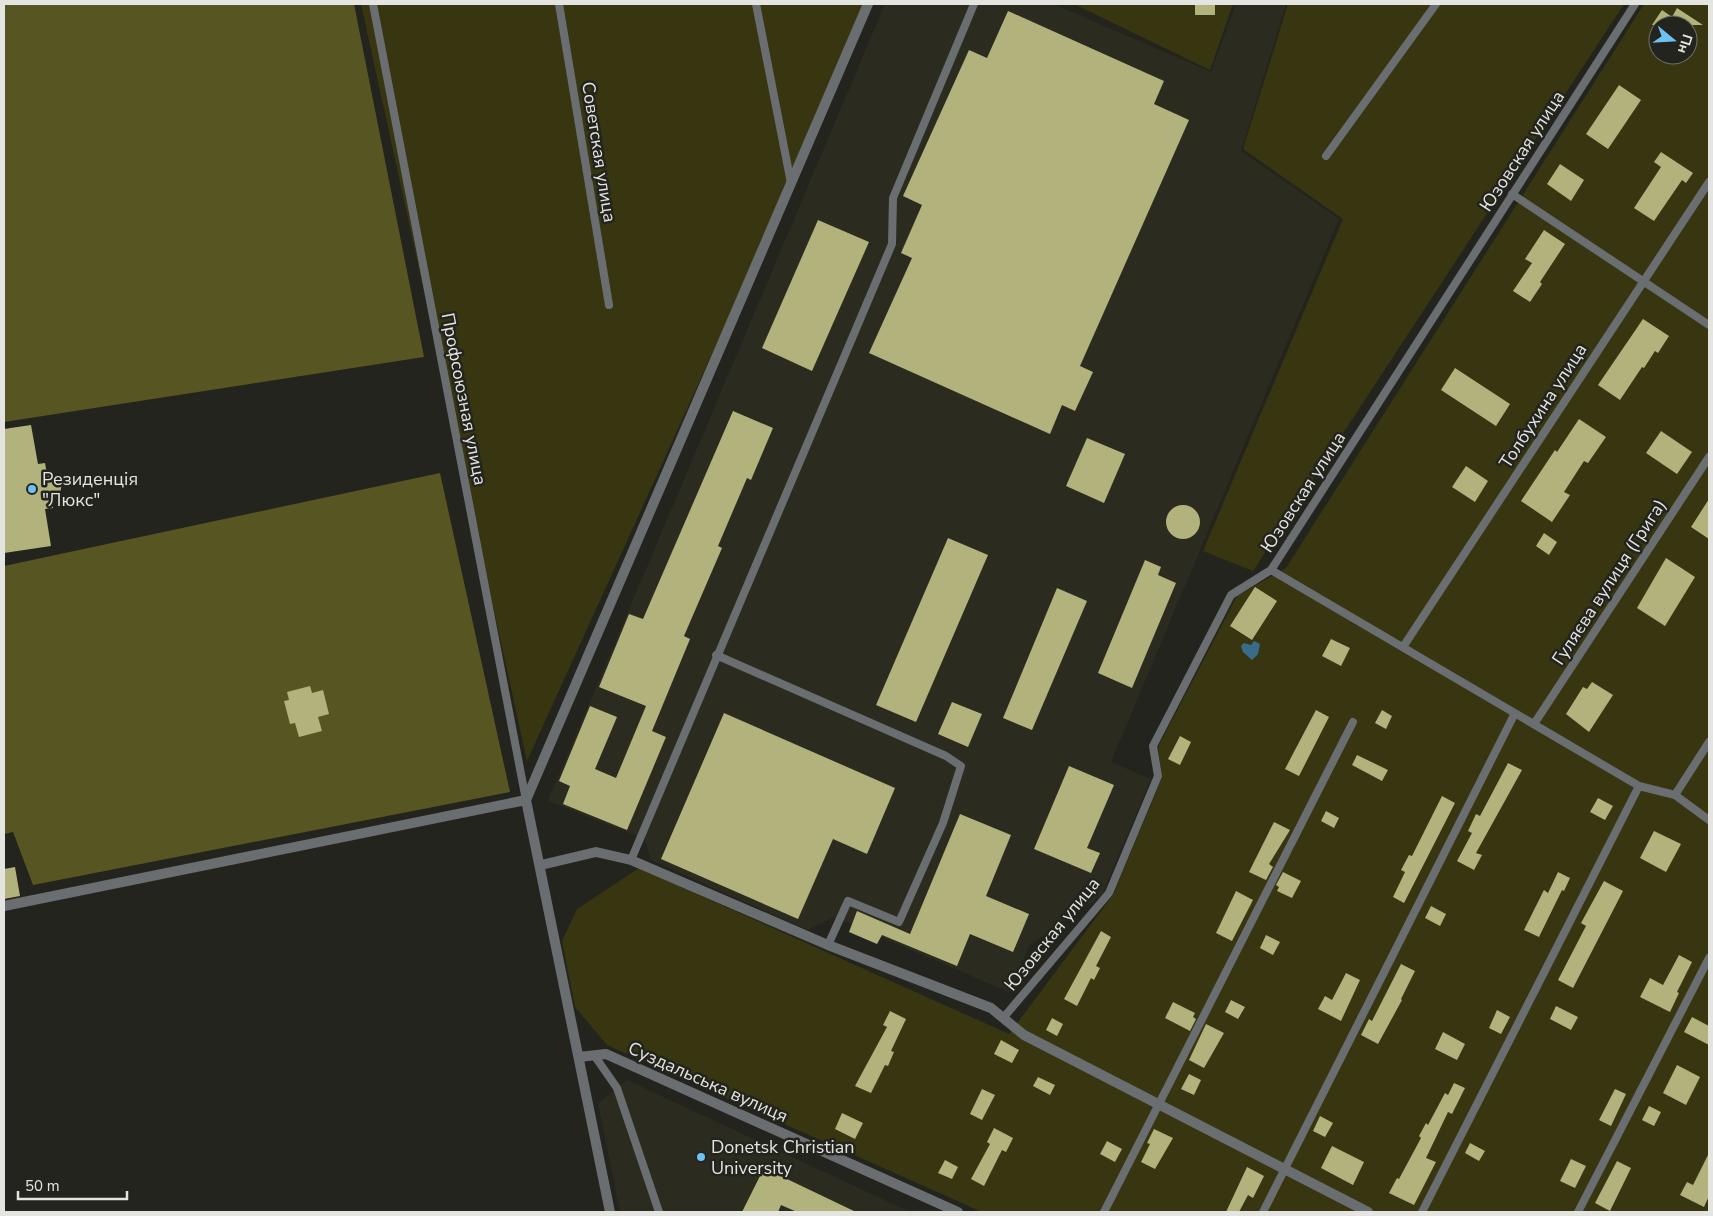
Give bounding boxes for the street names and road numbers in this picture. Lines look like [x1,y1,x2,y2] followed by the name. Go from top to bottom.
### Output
[576,80,622,224] street label: Советская улица
[1474,86,1570,216] street label: Юзовская улица
[436,311,492,487] street label: Профсоюзная улица
[1494,339,1592,473] street label: Толбухина улица
[1255,427,1351,557] street label: Юзовская улица
[1546,494,1672,670] street label: Гуляєва вулиця (Грига)
[999,872,1105,996] street label: Юзовская улица
[624,1036,792,1128] street label: Суздальська вулиця

